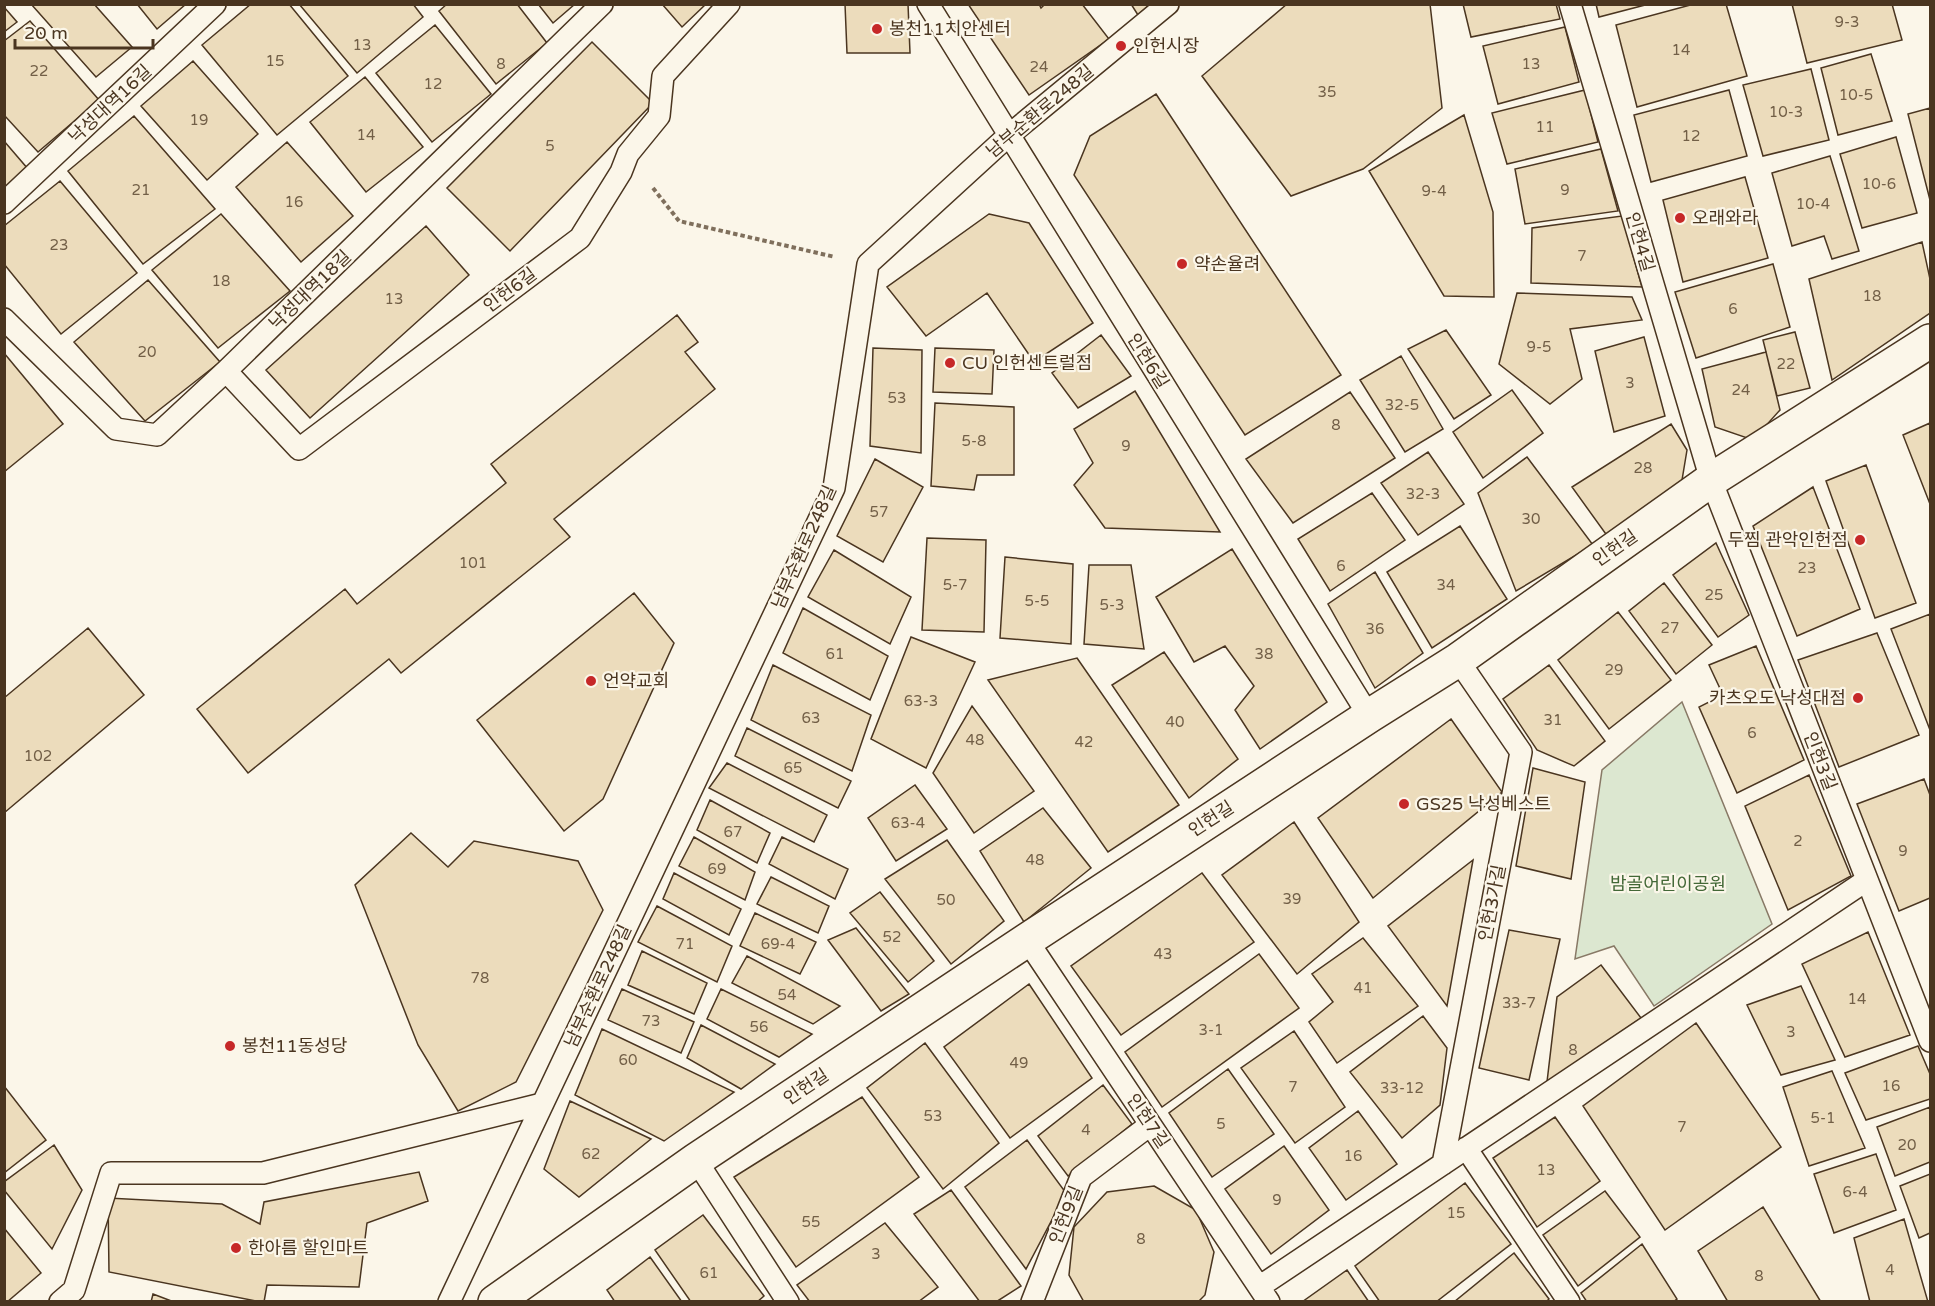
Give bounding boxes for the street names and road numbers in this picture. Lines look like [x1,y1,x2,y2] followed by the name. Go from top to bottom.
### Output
[64,60,156,148] street label: 낙성대역16길
[982,60,1098,162] street label: 남부순환로248길
[1621,210,1659,274] street label: 인헌4길
[264,245,356,335] street label: 낙성대역18길
[479,263,541,317] street label: 인헌6길
[1123,329,1173,393] street label: 인헌6길
[767,482,841,612] street label: 남부순환로248길
[1588,525,1642,571] street label: 인헌길
[1799,729,1841,793] street label: 인헌3길
[1184,796,1238,842] street label: 인헌길
[1474,863,1510,943] street label: 인헌3가길
[560,921,636,1051] street label: 남부순환로248길
[779,1064,833,1110] street label: 인헌길
[1122,1090,1174,1152] street label: 인헌7길
[1044,1183,1088,1247] street label: 인헌9길

